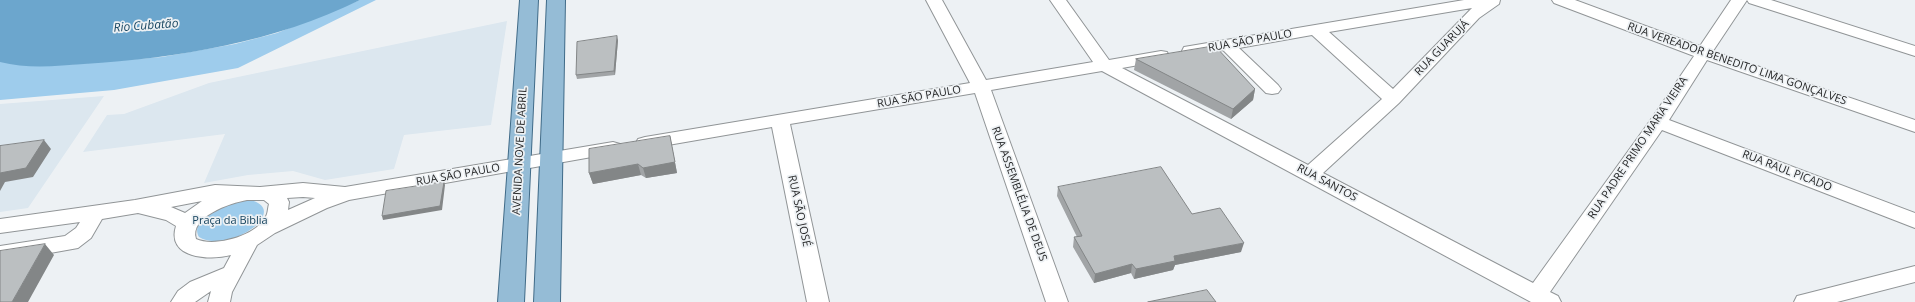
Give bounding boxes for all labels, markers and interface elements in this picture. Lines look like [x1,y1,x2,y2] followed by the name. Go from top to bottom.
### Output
[113,17,179,35] water label: Rio Cubatão
[1412,17,1472,79] street label: RUA GUARUJÁ
[1626,20,1848,108] street label: RUA VEREADOR BENEDITO LIMA GONÇALVES
[1207,27,1293,55] street label: RUA SÃO PAULO
[1585,74,1691,222] street label: RUA PADRE PRIMO MARIA VIEIRA
[876,83,962,111] street label: RUA SÃO PAULO
[510,87,530,215] street label: AVENIDA NOVE DE ABRIL
[988,125,1050,263] street label: RUA ASSEMBLÉLIA DE DEUS
[1740,148,1834,194] street label: RUA RAUL PICADO
[415,161,501,189] street label: RUA SÃO PAULO
[1295,162,1359,204] street label: RUA SANTOS
[785,174,813,248] street label: RUA SÃO JOSÉ
[192,214,268,228] park label: Praça da Biblia

